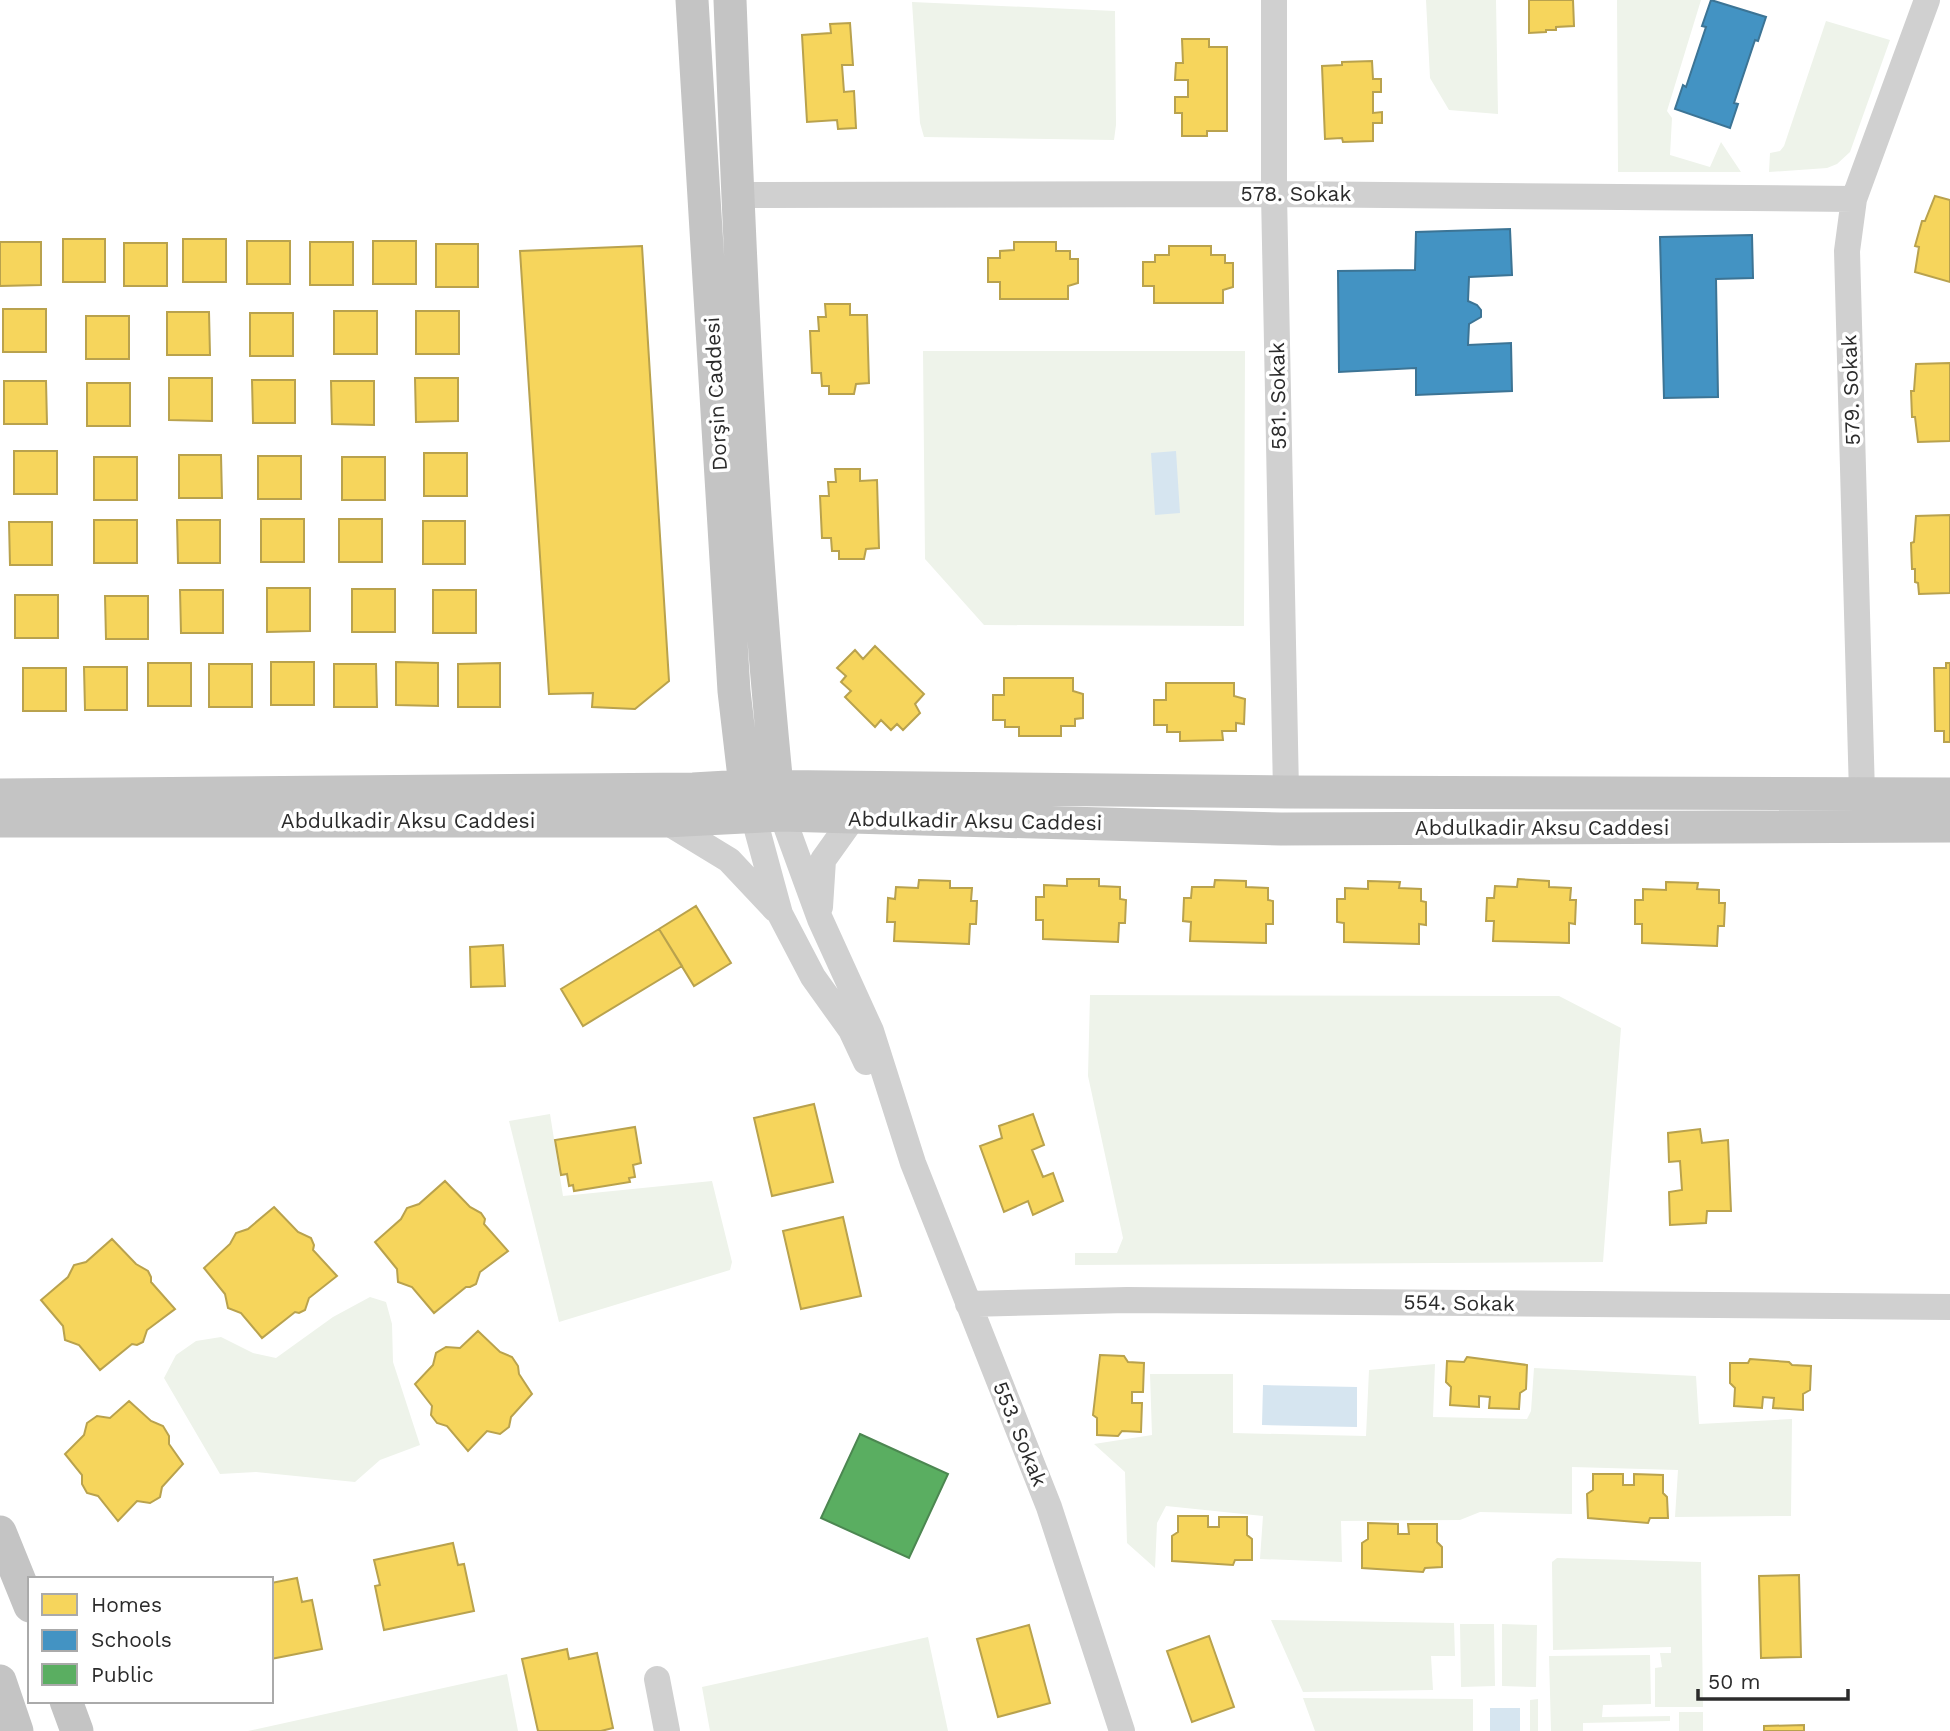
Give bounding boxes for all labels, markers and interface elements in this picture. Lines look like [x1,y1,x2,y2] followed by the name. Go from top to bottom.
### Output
[1241,181,1351,206] street label: 578. Sokak
[699,316,732,472] street label: Dorşin Caddesi
[1836,334,1865,446] street label: 579. Sokak
[1264,342,1291,450] street label: 581. Sokak
[848,806,1102,835] street label: Abdulkadir Aksu Caddesi
[281,808,535,833] street label: Abdulkadir Aksu Caddesi
[1415,815,1669,840] street label: Abdulkadir Aksu Caddesi
[1403,1289,1515,1316] street label: 554. Sokak
[988,1378,1053,1490] street label: 553. Sokak
[28,1577,273,1703] legend
[91,1592,162,1617] text: Homes
[91,1627,172,1652] text: Schools
[1698,1658,1848,1702] scale bar
[91,1662,154,1687] text: Public
[1708,1669,1760,1694] text: 50 m

